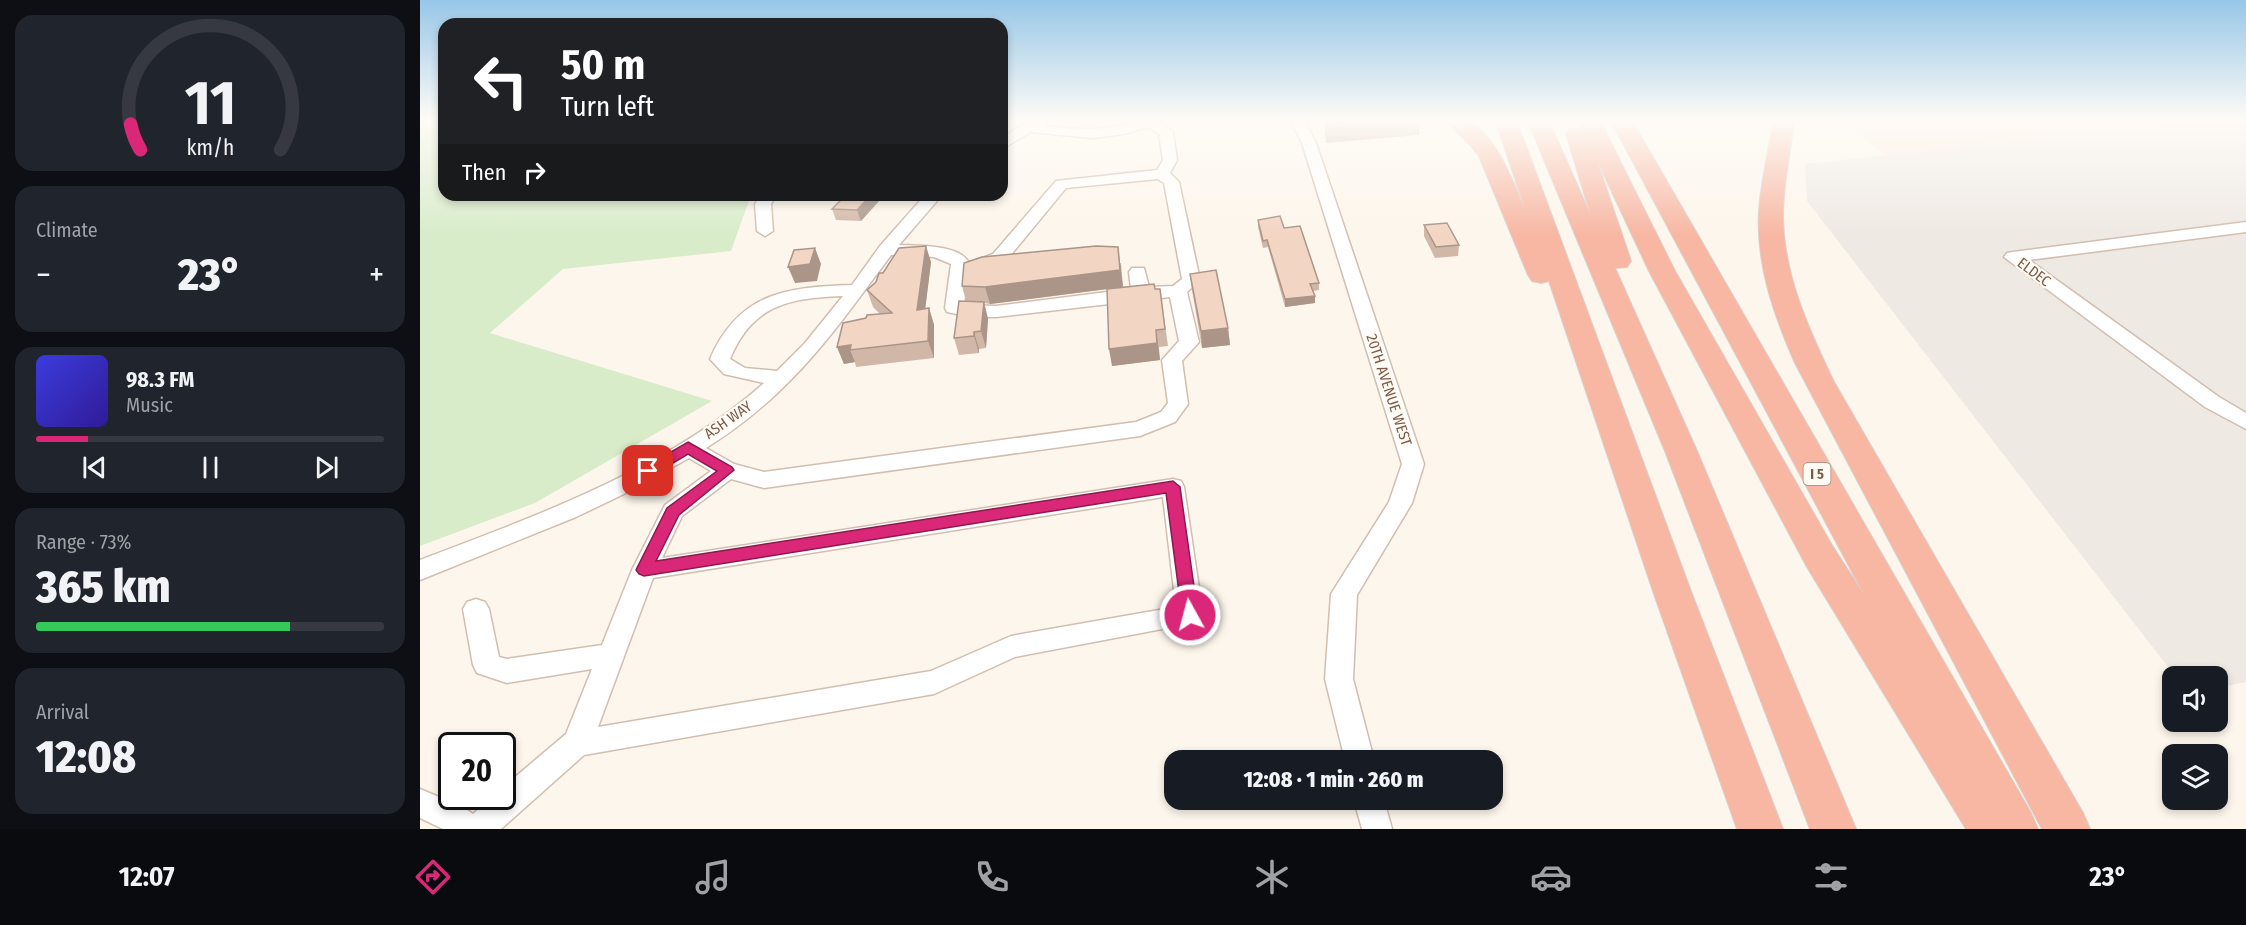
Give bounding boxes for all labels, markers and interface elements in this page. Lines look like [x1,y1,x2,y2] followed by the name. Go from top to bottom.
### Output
[561,40,645,90] text: 50 m
[462,42,540,120] icon: left
[184,66,236,141] text: 11
[561,91,654,123] text: Turn left
[186,135,234,161] text: km/h
[518,156,551,189] icon: right
[462,159,506,186] text: Then
[36,218,98,242] text: Climate
[178,248,242,302] text: 23°
[2014,254,2054,291] street label: ELDEC
[36,255,51,295] text: −
[369,255,384,295] text: +
[1362,332,1416,448] street label: 20TH AVENUE WEST
[126,366,194,393] text: 98.3 FM
[126,393,173,417] text: Music
[701,397,756,443] street label: ASH WAY
[622,445,673,496] pin
[78,451,111,484] icon: previous
[194,451,227,484] icon: pause
[310,451,343,484] icon: next
[631,454,664,487] icon: arrive
[1804,463,1830,485] road number: I 5
[36,530,132,554] text: Range · 73%
[36,560,171,614] text: 365 km
[1158,583,1222,647] position arrow
[2162,666,2228,810] map controls
[2162,666,2228,732] button: sound
[36,700,89,724] text: Arrival
[36,730,136,784] text: 12:08
[438,732,516,810] speed limit sign: 20
[2162,744,2228,810] button: layers
[1244,766,1423,793] text: 12:08 · 1 min · 260 m
[412,856,454,898] icon: directions
[692,856,734,898] icon: music
[971,856,1013,898] icon: phone
[1251,856,1293,898] icon: climate
[1530,856,1572,898] icon: car
[1810,856,1852,898] icon: filters
[119,861,175,893] text: 12:07
[2089,861,2127,893] text: 23°

